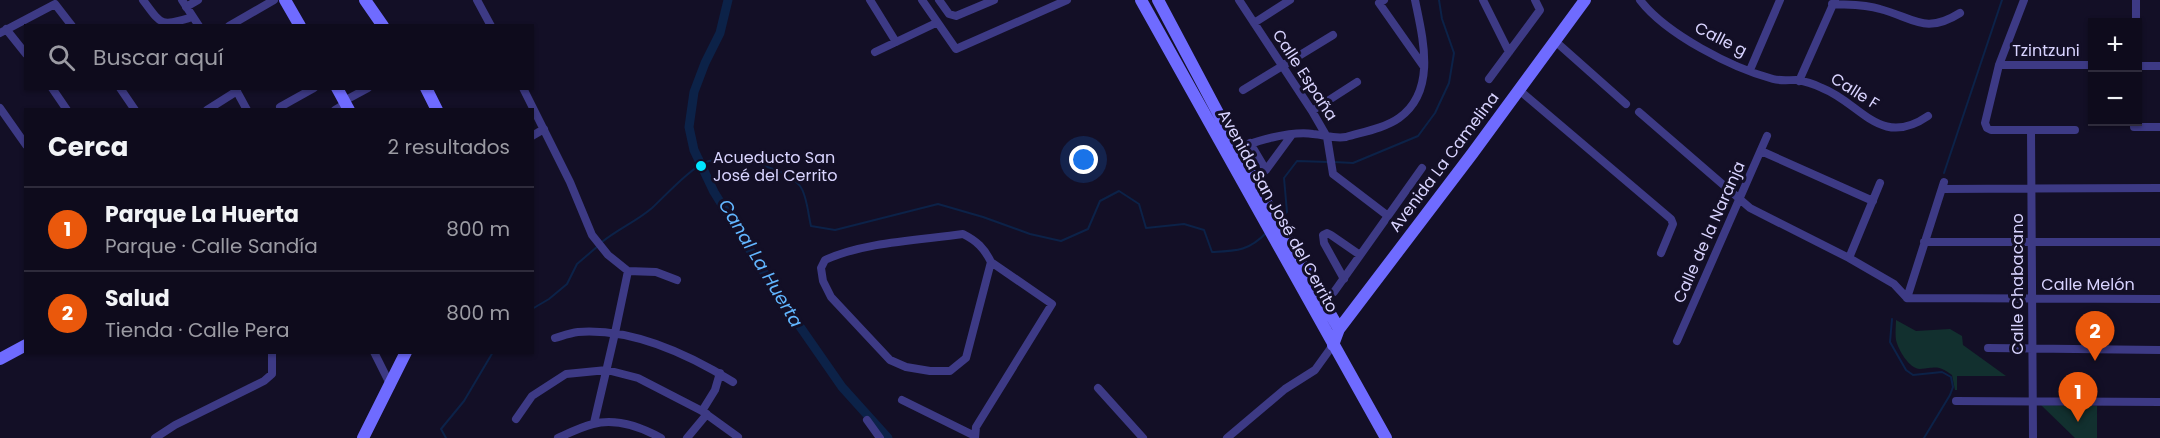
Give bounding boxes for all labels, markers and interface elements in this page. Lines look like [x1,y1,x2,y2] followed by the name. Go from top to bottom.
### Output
[1691,16,1751,62] street label: Calle g
[2088,18,2142,126] map controls
[2088,18,2142,72] button: +
[24,24,534,90] search box
[1267,25,1343,125] street label: Calle España
[2012,39,2080,62] street label: Tzintzuni
[45,41,78,74] icon: search
[93,42,224,73] text: Buscar aquí
[1826,67,1884,115] street label: Calle F
[2088,72,2142,126] button: −
[1384,87,1504,237] street label: Avenida La Camelina
[1212,105,1344,317] street label: Avenida San José del Cerrito
[48,129,128,165] text: Cerca
[388,133,510,161] text: 2 resultados
[1069,145,1098,174] your location
[713,146,837,187] place label: Acueducto San José del Cerrito
[1667,157,1751,307] street label: Calle de la Naranja
[694,159,708,173] marker: Acueducto San José del Cerrito
[713,194,809,332] water label: Canal La Huerta
[105,199,299,230] text: Parque La Huerta
[2006,213,2029,355] street label: Calle Chabacano
[64,215,71,243] text: 1
[446,215,510,243] text: 800 m
[105,232,318,260] text: Parque · Calle Sandía
[2041,273,2135,296] street label: Calle Melón
[105,283,170,314] text: Salud
[62,299,73,327] text: 2
[446,299,510,327] text: 800 m
[2076,312,2114,361] pin: 2
[105,316,289,344] text: Tienda · Calle Pera
[2058,372,2098,422] pin: 1

